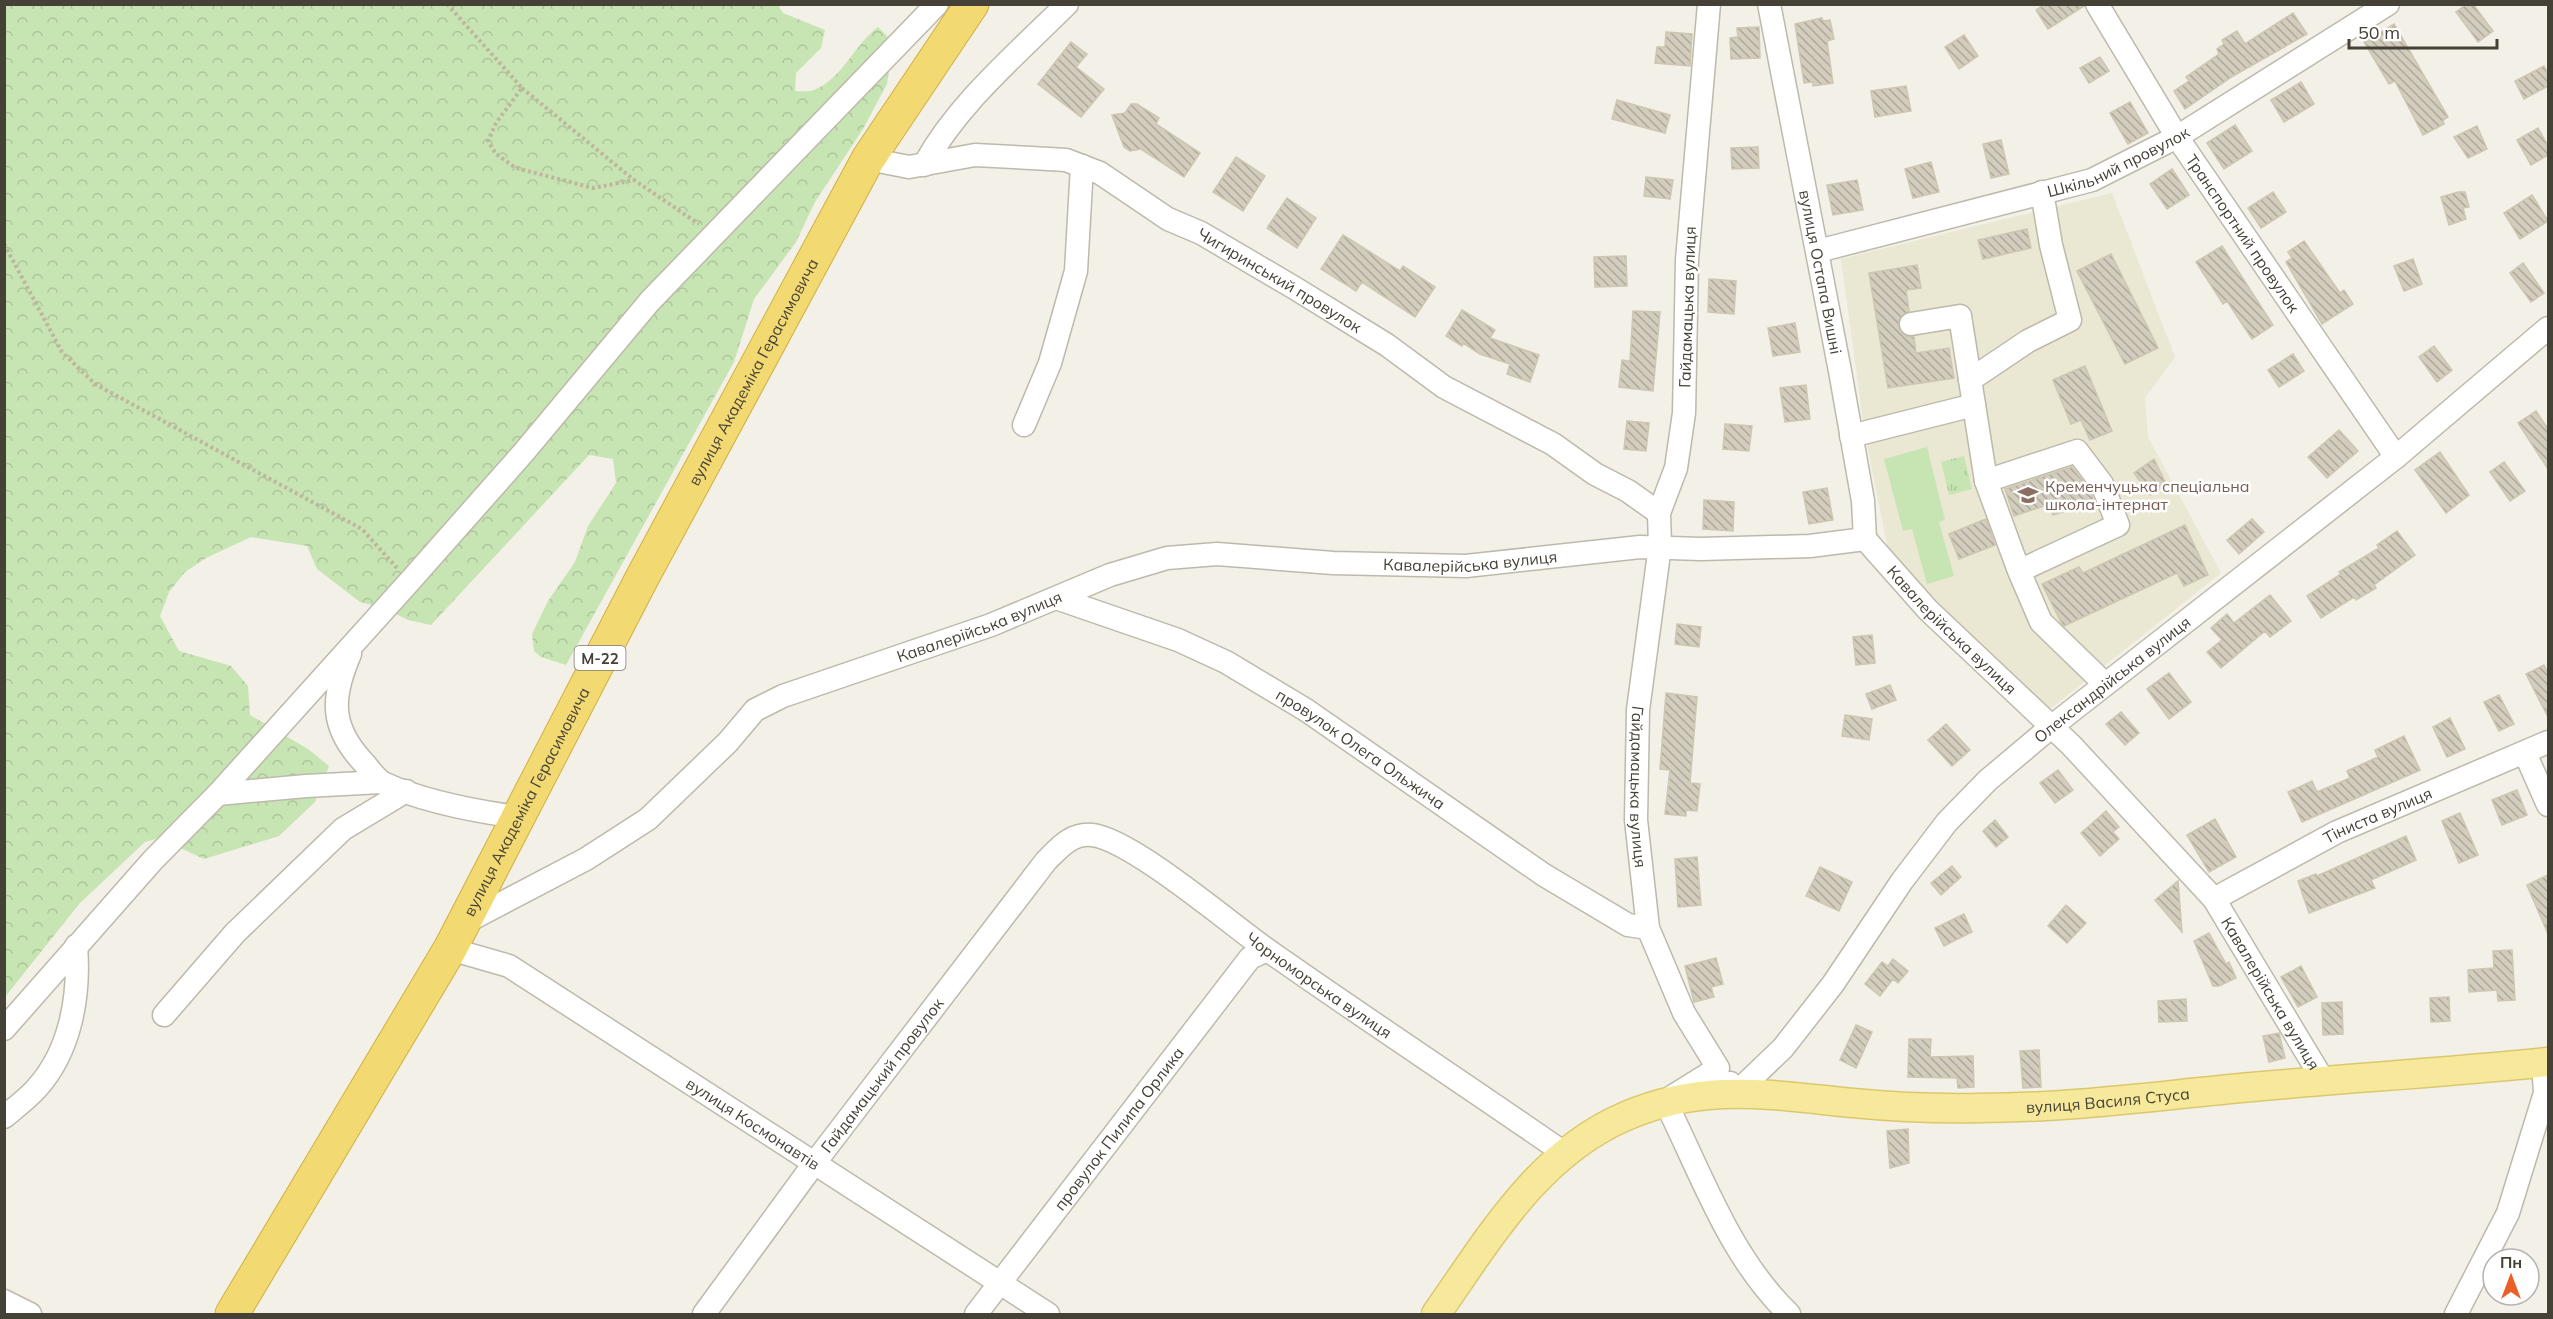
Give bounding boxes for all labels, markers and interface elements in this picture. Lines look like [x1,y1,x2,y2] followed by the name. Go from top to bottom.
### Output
[2349,12,2498,50] scale bar
[2358,21,2400,44] text: 50 m
[2045,122,2193,201] street label: Шкільний провулок
[2182,150,2304,317] street label: Транспортний провулок
[1795,188,1847,356] street label: вулиця Остапа Вишні
[1194,223,1366,337] street label: Чигиринський провулок
[1674,226,1700,388] street label: Гайдамацька вулиця
[684,255,823,489] street label: вулиця Академіка Герасимовича
[2045,476,2250,514] place label: Кременчуцька спеціальна школа-інтернат
[2016,483,2040,507] school or university icon: Кременчуцька спеціальна школа-інтернат
[1383,546,1558,576] street label: Кавалерійська вулиця
[1883,561,2021,698] street label: Кавалерійська вулиця
[894,586,1065,666] street label: Кавалерійська вулиця
[2030,612,2194,747] street label: Олександрійська вулиця
[574,646,626,670] road number: М-22
[459,684,594,920] street label: вулиця Академіка Герасимовича
[1272,684,1449,814] street label: провулок Олега Ольжича
[1626,705,1651,869] street label: Гайдамацька вулиця
[2320,783,2435,848] street label: Тіниста вулиця
[2217,913,2324,1073] street label: Кавалерійська вулиця
[1242,928,1396,1043] street label: Чорноморська вулиця
[816,993,948,1156] street label: Гайдамацький провулок
[1050,1043,1188,1214] street label: провулок Пилипа Орлика
[682,1073,824,1174] street label: вулиця Космонавтів
[2025,1083,2191,1117] street label: вулиця Василя Стуса
[2481,1247,2541,1307] north arrow
[2500,1252,2522,1272] text: Пн

